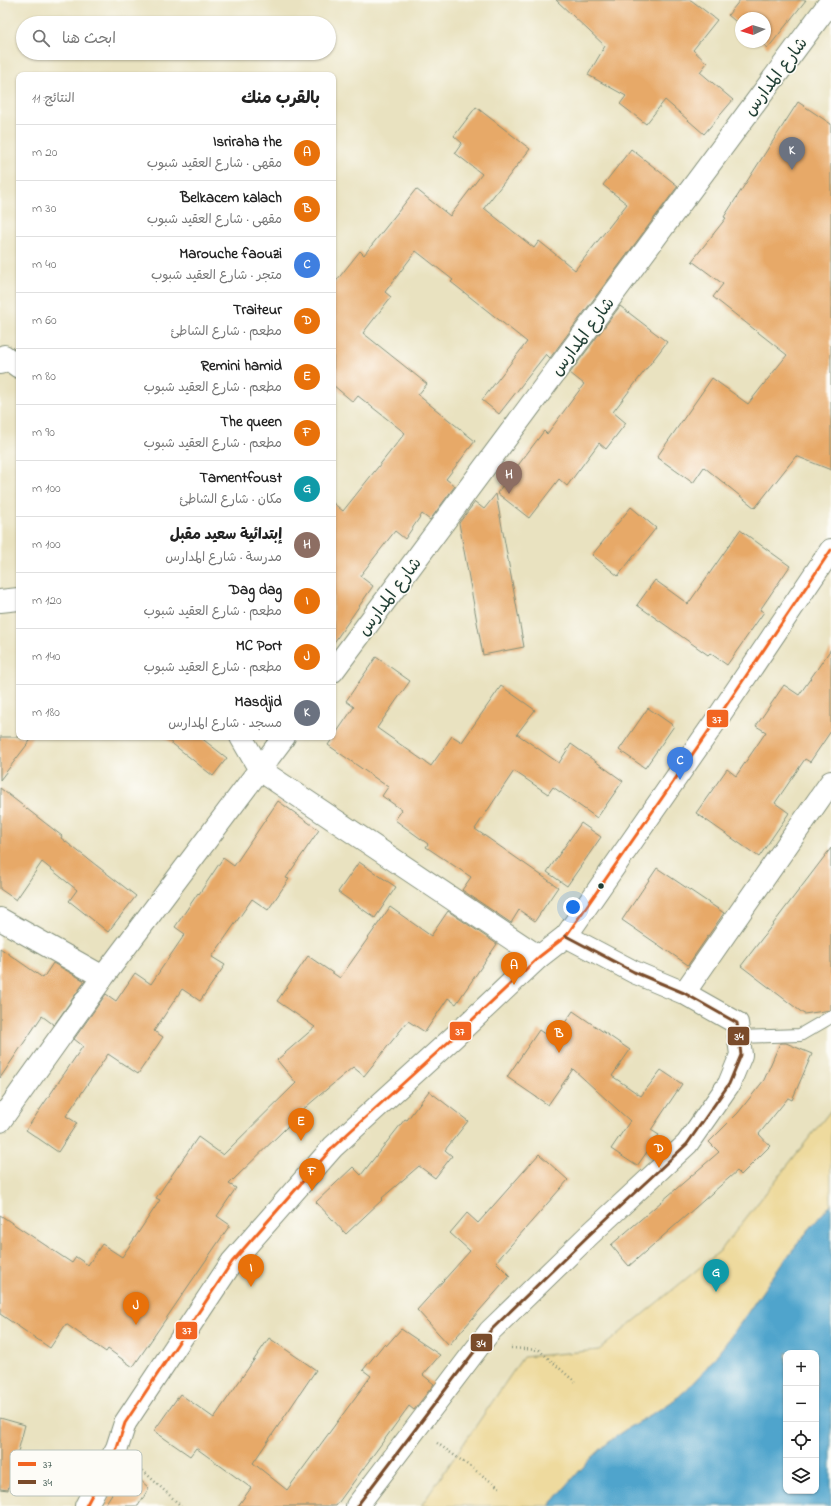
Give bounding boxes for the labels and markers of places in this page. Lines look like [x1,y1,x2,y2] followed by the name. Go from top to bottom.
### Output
[779,137,805,170] pin: K
[496,461,522,494] pin: H
[667,747,693,780] pin: C
[596,881,606,891] unlabelled marker
[501,952,527,985] pin: A
[546,1020,572,1053] pin: B
[288,1108,314,1141] pin: E
[646,1135,672,1168] pin: D
[299,1158,325,1191] pin: F
[238,1254,264,1287] pin: I
[703,1259,729,1292] pin: G
[123,1292,149,1325] pin: J

